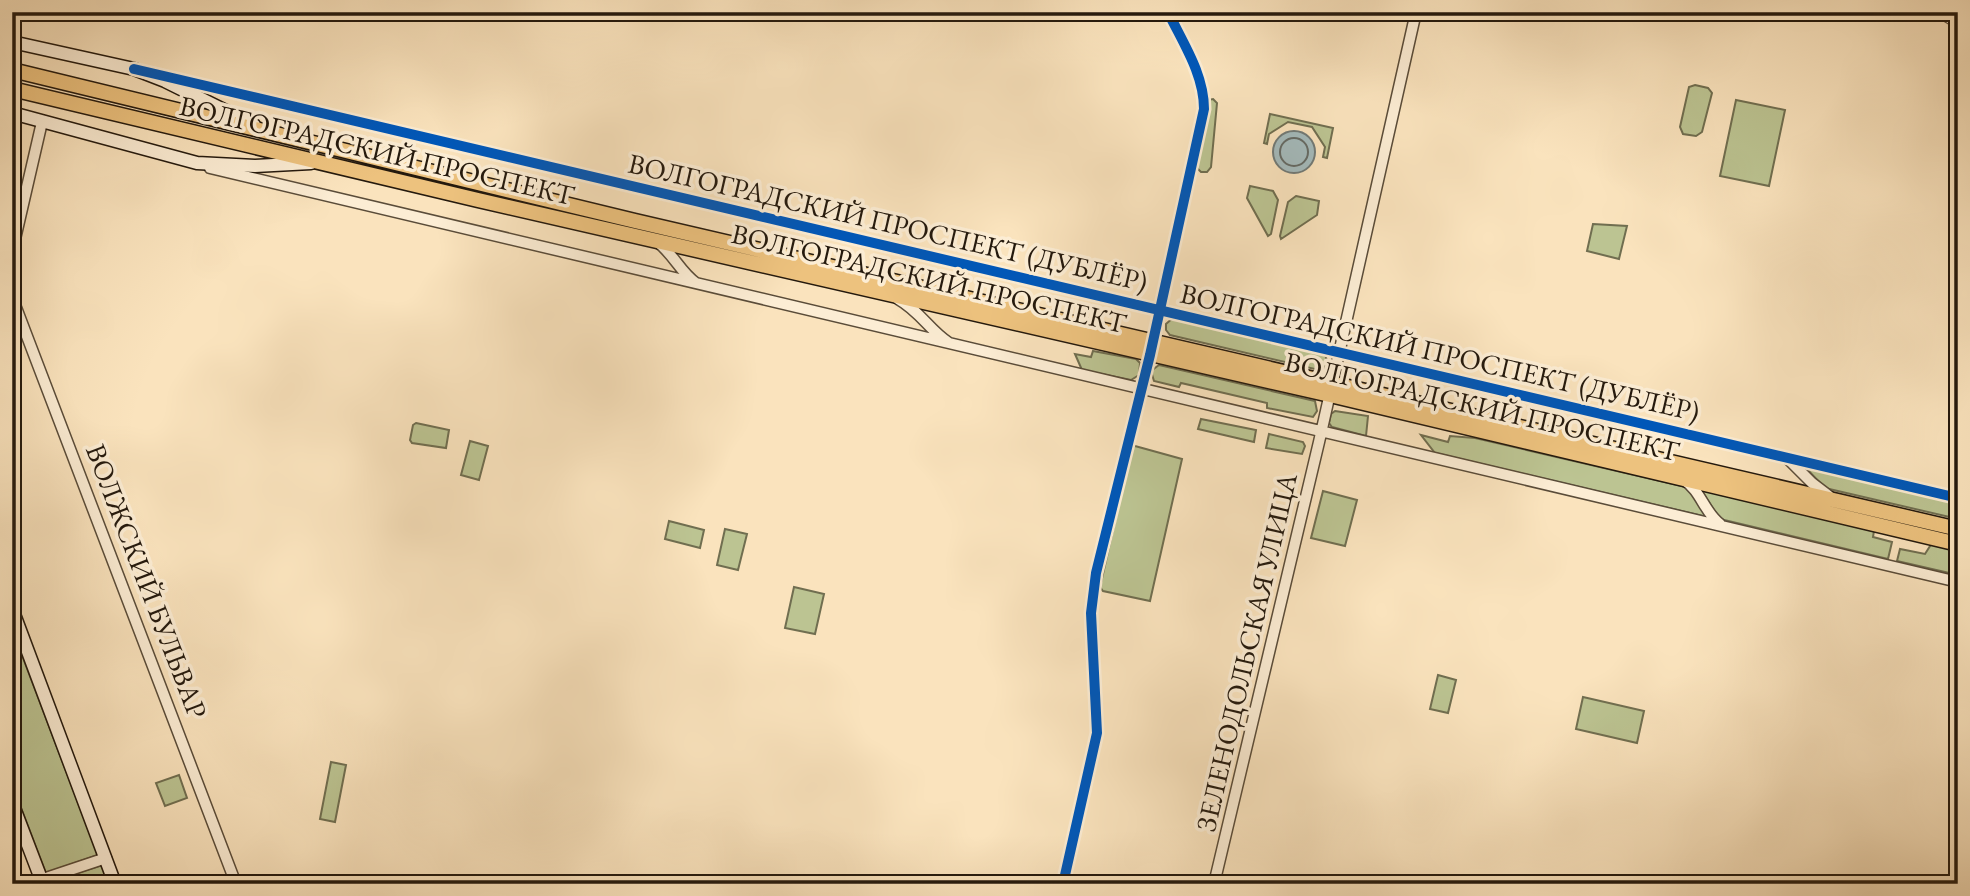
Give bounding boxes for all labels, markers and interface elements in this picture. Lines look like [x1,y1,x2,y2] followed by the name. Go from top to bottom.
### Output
[176,87,578,213] street label: ВОЛГОГРАДСКИЙ ПРОСПЕКТ
[625,146,1151,298] street label: ВОЛГОГРАДСКИЙ ПРОСПЕКТ (ДУБЛЁР)
[728,216,1130,340] street label: ВОЛГОГРАДСКИЙ ПРОСПЕКТ
[1177,276,1703,428] street label: ВОЛГОГРАДСКИЙ ПРОСПЕКТ (ДУБЛЁР)
[1281,344,1683,468] street label: ВОЛГОГРАДСКИЙ ПРОСПЕКТ
[78,439,216,723] street label: ВОЛЖСКИЙ БУЛЬВАР
[1187,469,1305,835] street label: ЗЕЛЕНОДОЛЬСКАЯ УЛИЦА

